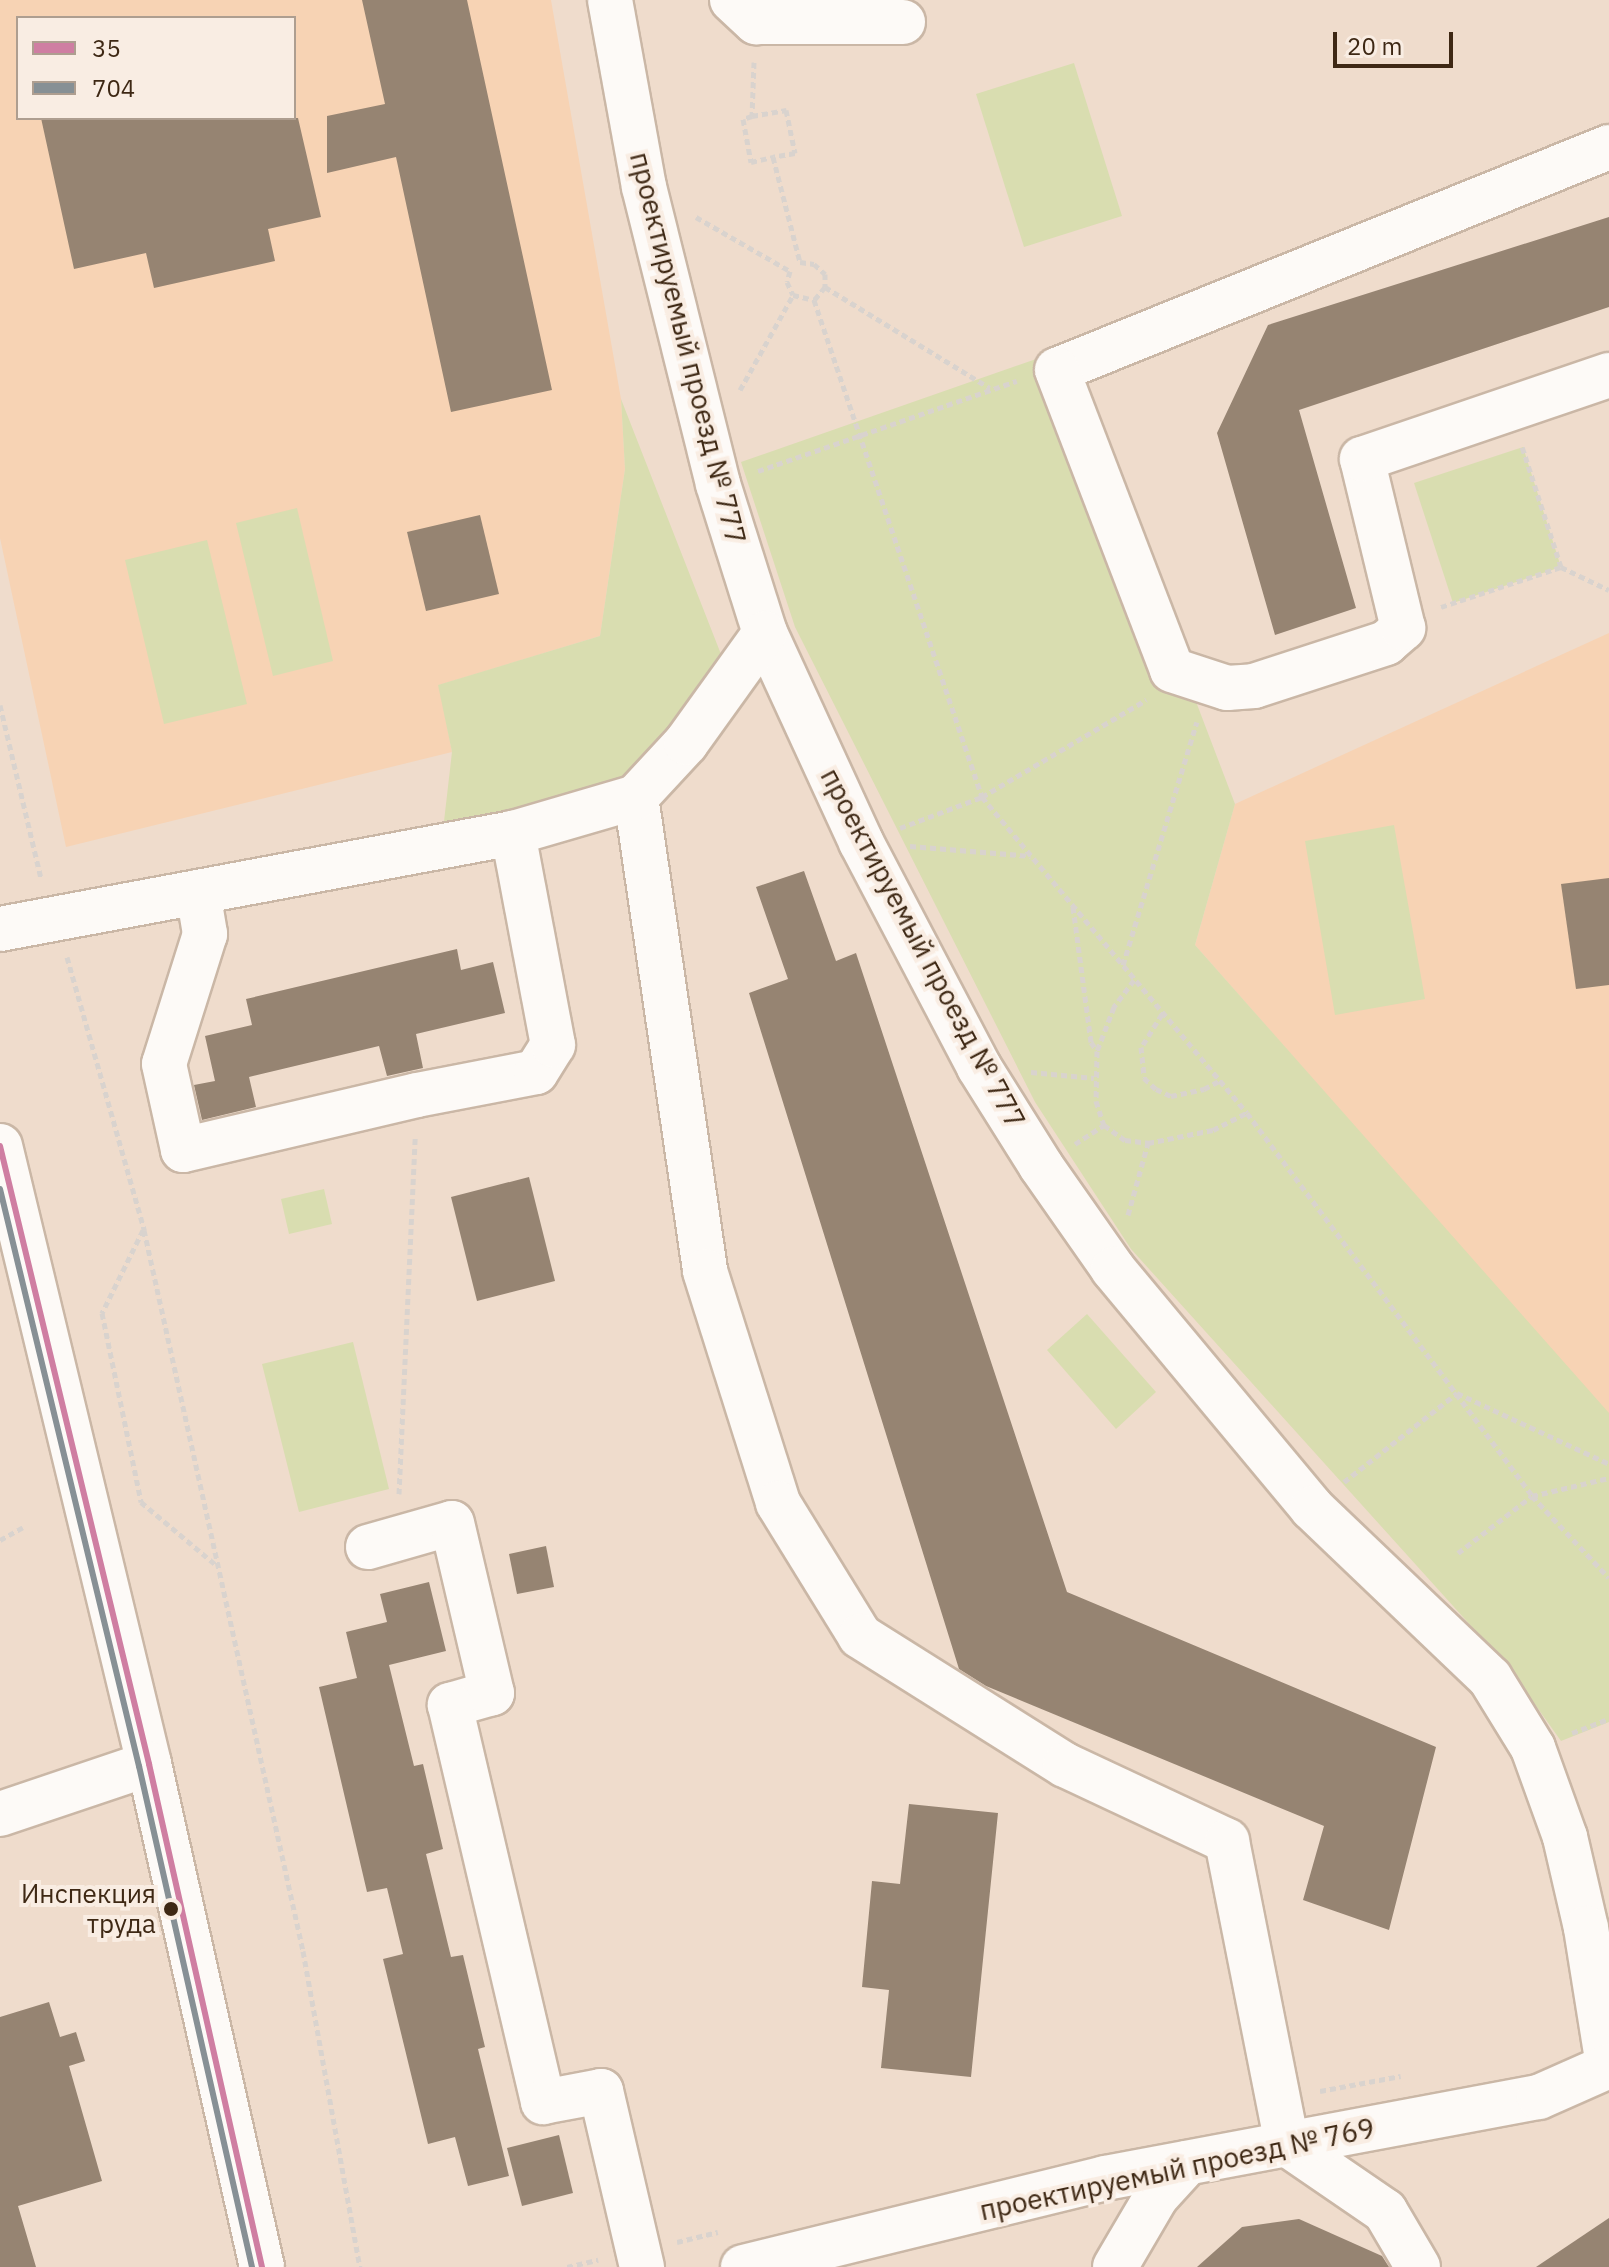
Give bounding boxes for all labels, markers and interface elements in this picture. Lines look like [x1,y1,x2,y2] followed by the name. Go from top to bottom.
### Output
[16,16,296,120] legend
[1337,16,1457,66] scale bar
[1347,30,1402,62] text: 20 m
[92,32,121,64] text: 35
[92,72,135,104] text: 704
[623,149,753,547] street label: проектируемый проезд № 777
[814,762,1032,1134] street label: проектируемый проезд № 777
[21,1878,156,1940] place label: Инспекция труда
[163,1901,179,1917] marker: Инспекция труда
[977,2111,1377,2227] street label: проектируемый проезд № 769

